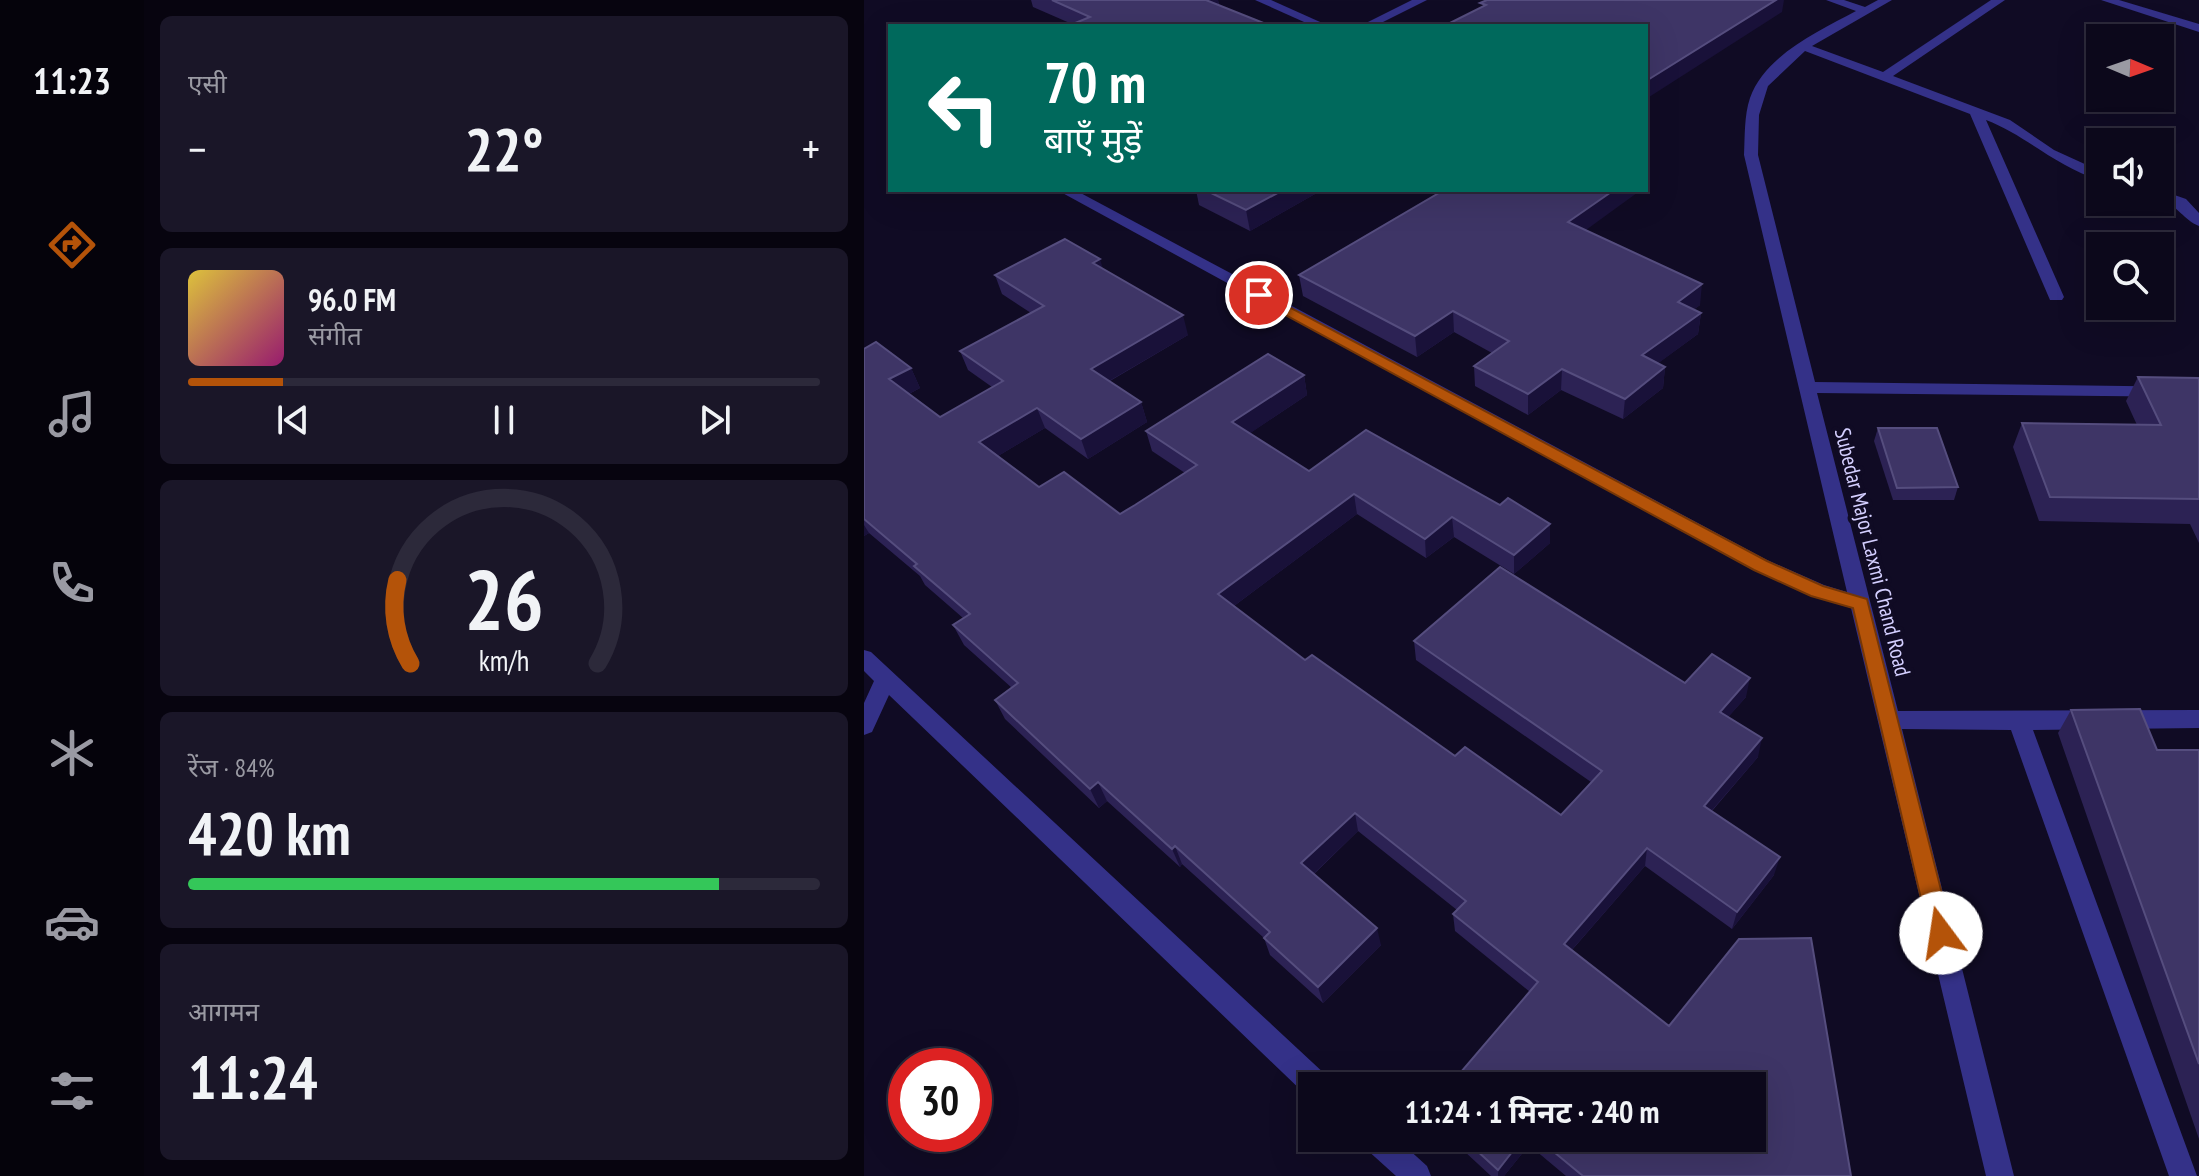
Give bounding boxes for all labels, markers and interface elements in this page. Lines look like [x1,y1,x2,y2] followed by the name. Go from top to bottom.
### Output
[2086,24,2174,112] north arrow
[2086,24,2174,320] map controls
[1044,46,1146,118] text: 70 m
[912,56,1016,160] icon: left
[33,57,111,104] text: 11:23
[188,67,227,100] text: एसी
[464,110,544,188] text: 22°
[1044,116,1142,163] text: बाएँ मुड़ें
[188,120,206,177] text: −
[802,120,820,177] text: +
[2086,128,2174,216] button: sound
[44,217,100,273] icon: directions
[2086,232,2174,320] button: search
[1225,261,1293,329] pin
[1237,273,1281,317] icon: arrive
[308,280,396,319] text: 96.0 FM
[308,319,362,352] text: संगीत
[44,386,100,442] icon: music
[271,398,315,442] icon: previous
[482,398,526,442] icon: pause
[693,398,737,442] icon: next
[1829,425,1917,679] street label: Subedar Major Laxmi Chand Road
[464,545,544,653] text: 26
[44,555,100,611] icon: phone
[479,642,529,679] text: km/h
[44,725,100,781] icon: climate
[188,751,274,784] text: रेंज · 84%
[188,794,351,872] text: 420 km
[1899,891,1983,975] position arrow
[44,894,100,950] icon: car
[188,995,259,1028] text: आगमन
[188,1038,318,1116] text: 11:24
[888,1048,992,1152] speed limit sign: 30
[44,1063,100,1119] icon: filters
[1405,1092,1659,1131] text: 11:24 · 1 मिनट · 240 m

